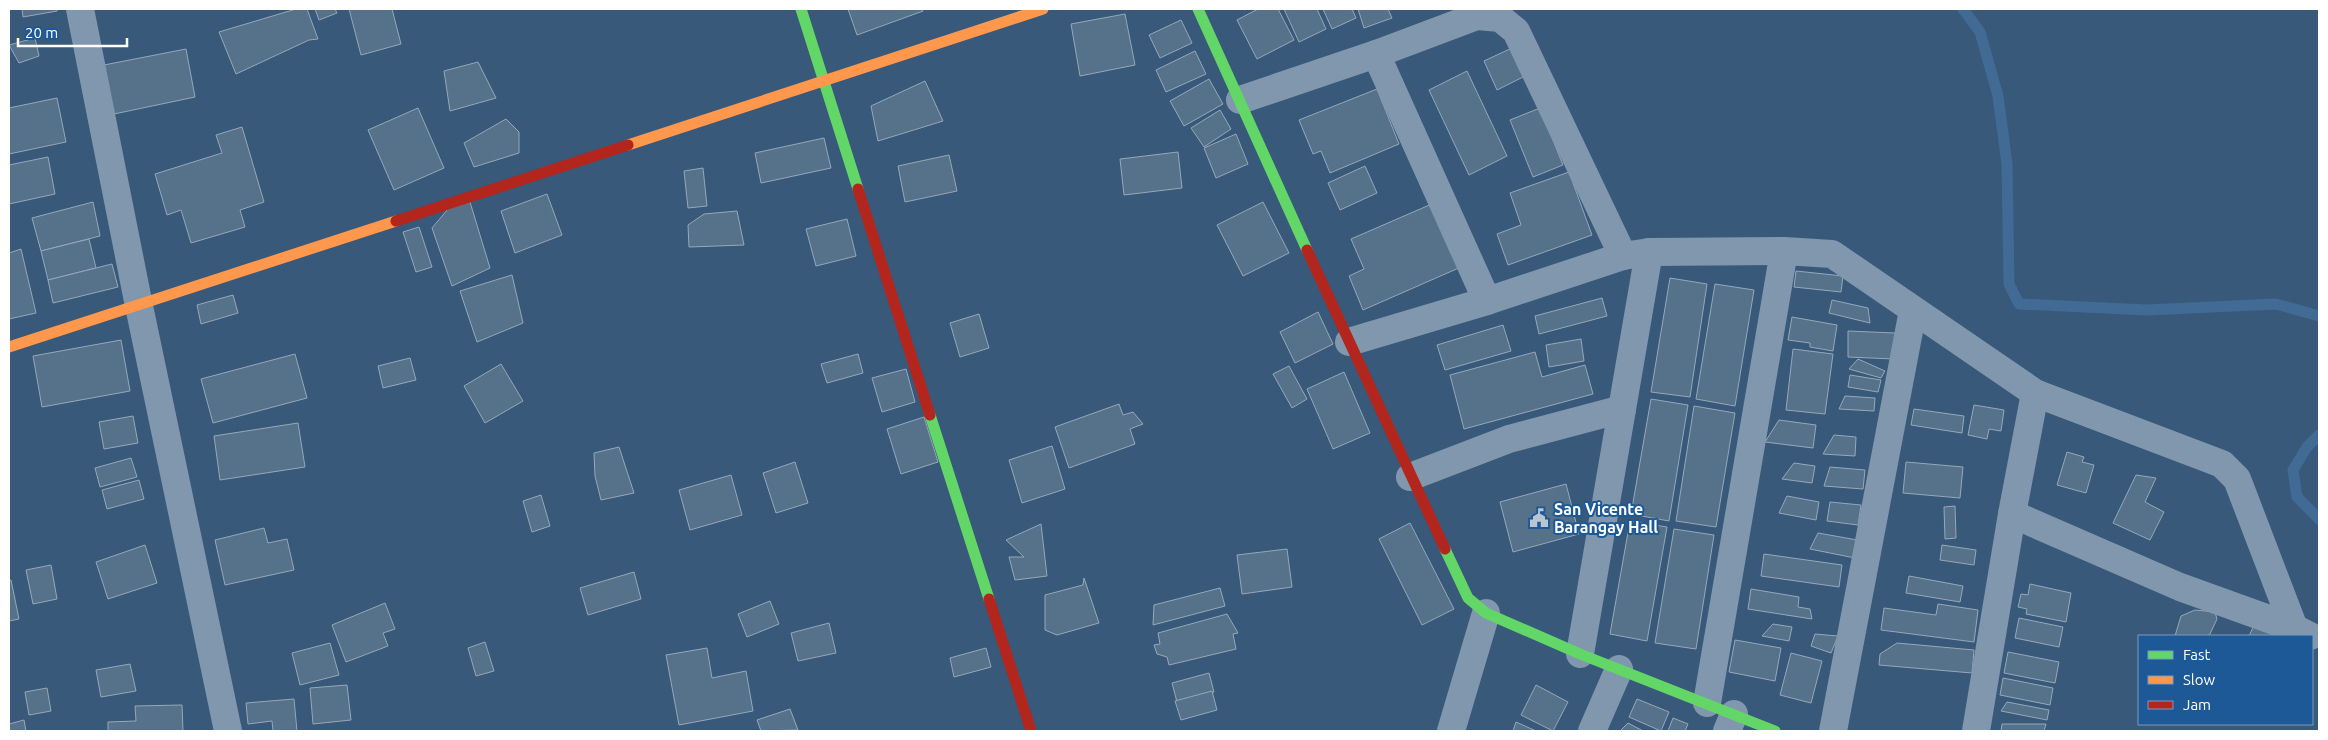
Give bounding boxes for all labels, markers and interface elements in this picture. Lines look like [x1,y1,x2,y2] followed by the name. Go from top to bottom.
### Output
[18,15,126,47] scale bar
[25,24,58,41] text: 20 m
[1554,500,1658,536] place label: San Vicente Barangay Hall
[1528,507,1550,529] public building icon: San Vicente Barangay Hall
[2138,635,2313,725] legend
[2183,646,2211,663] text: Fast
[2183,671,2216,688] text: Slow
[2183,696,2211,713] text: Jam

